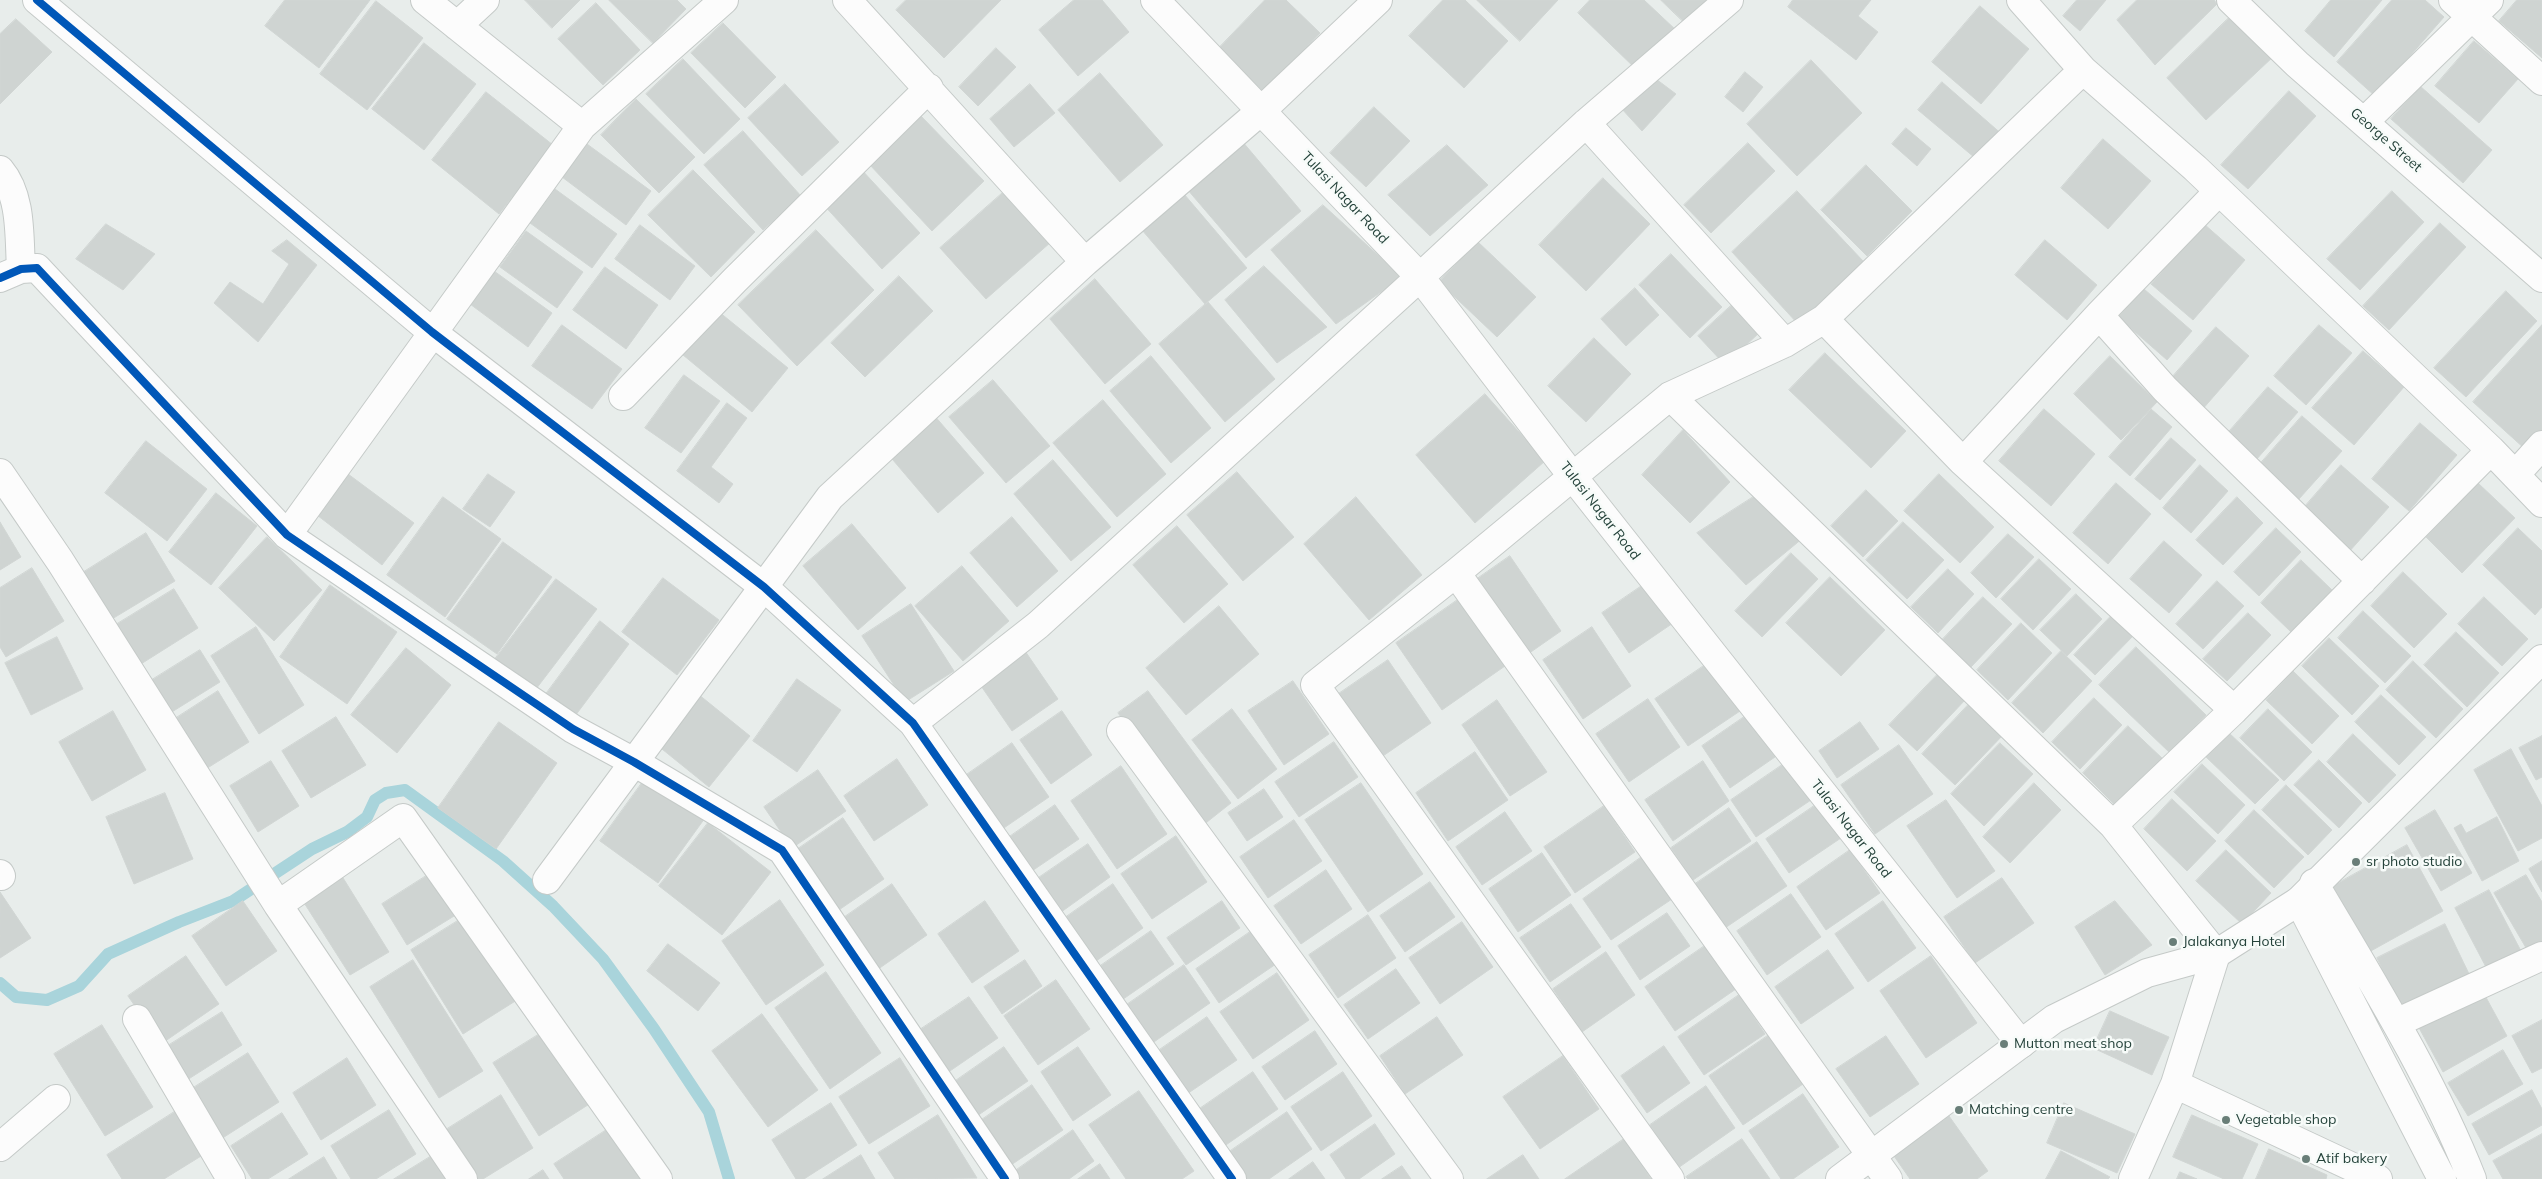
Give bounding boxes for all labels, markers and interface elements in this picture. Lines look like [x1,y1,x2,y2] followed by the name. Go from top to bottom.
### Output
[2347,104,2425,176] street label: George Street
[1298,148,1392,248] street label: Tulasi Nagar Road
[1556,459,1644,563] street label: Tulasi Nagar Road
[1807,777,1895,881] street label: Tulasi Nagar Road
[2366,854,2462,870] place label: sr photo studio
[2350,856,2362,868] marker: sr photo studio
[2183,934,2285,950] place label: Jalakanya Hotel
[2167,936,2179,948] marker: Jalakanya Hotel
[2014,1036,2132,1052] place label: Mutton meat shop
[1998,1038,2010,1050] marker: Mutton meat shop
[1969,1102,2073,1118] place label: Matching centre
[1953,1104,1965,1116] marker: Matching centre
[2236,1112,2336,1128] place label: Vegetable shop
[2220,1114,2232,1126] marker: Vegetable shop
[2316,1151,2387,1167] place label: Atif bakery
[2300,1153,2312,1165] marker: Atif bakery

